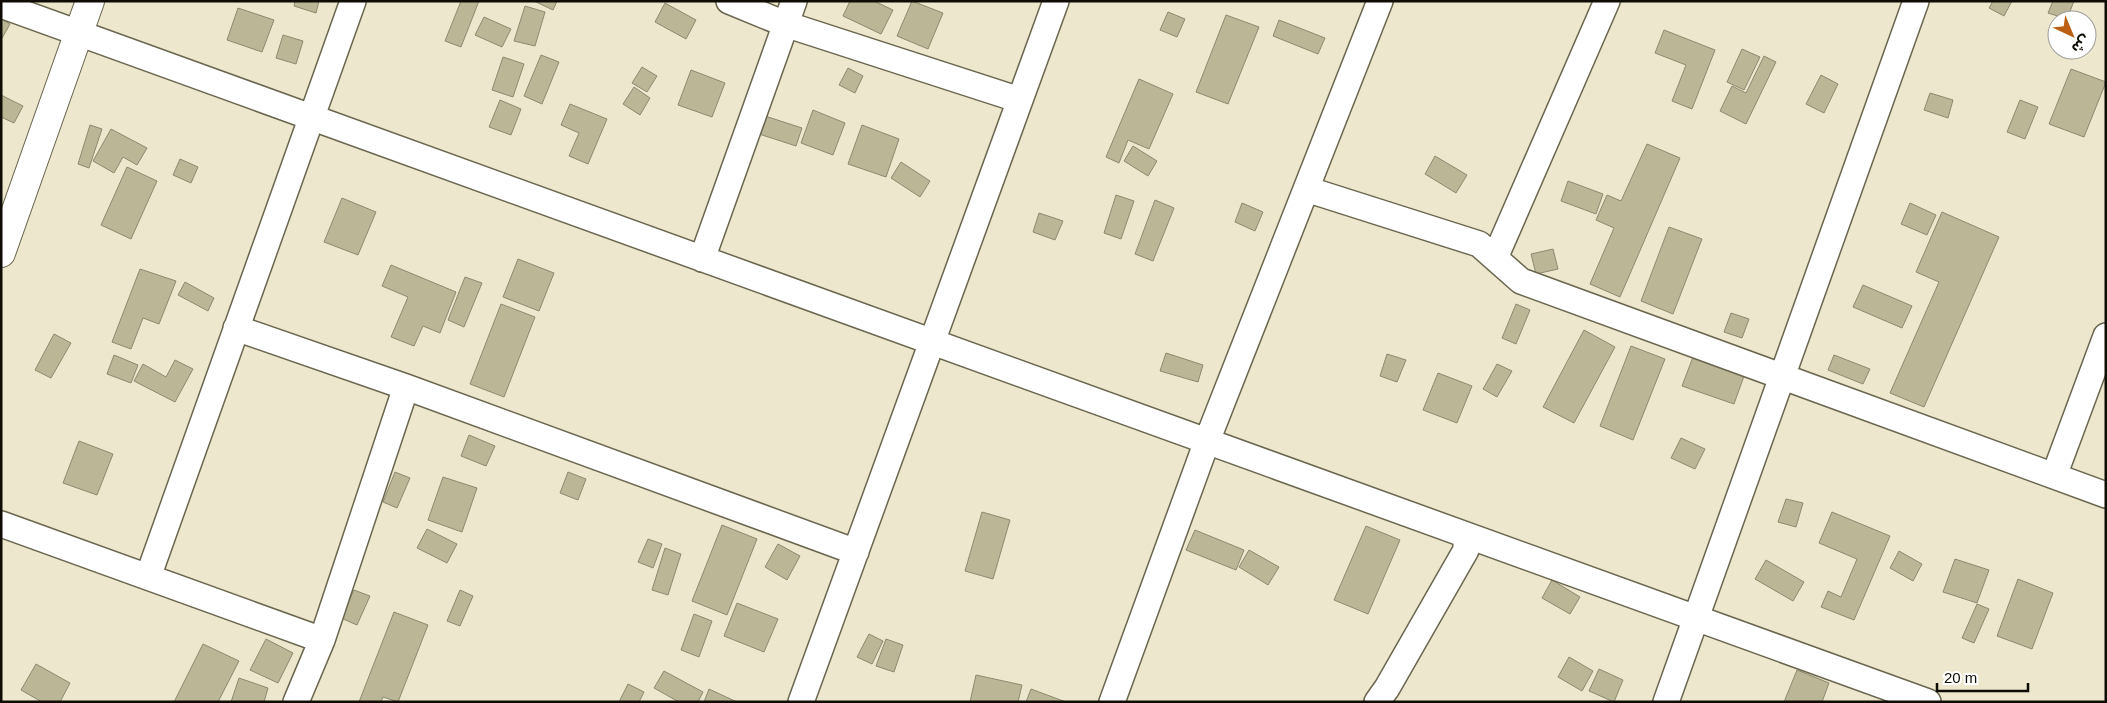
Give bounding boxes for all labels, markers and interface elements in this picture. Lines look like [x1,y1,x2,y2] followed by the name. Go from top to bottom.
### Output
[2047,10,2097,60] north arrow
[2069,32,2093,57] text: ش
[1937,660,2028,692] scale bar
[1944,669,1977,686] text: 20 m

